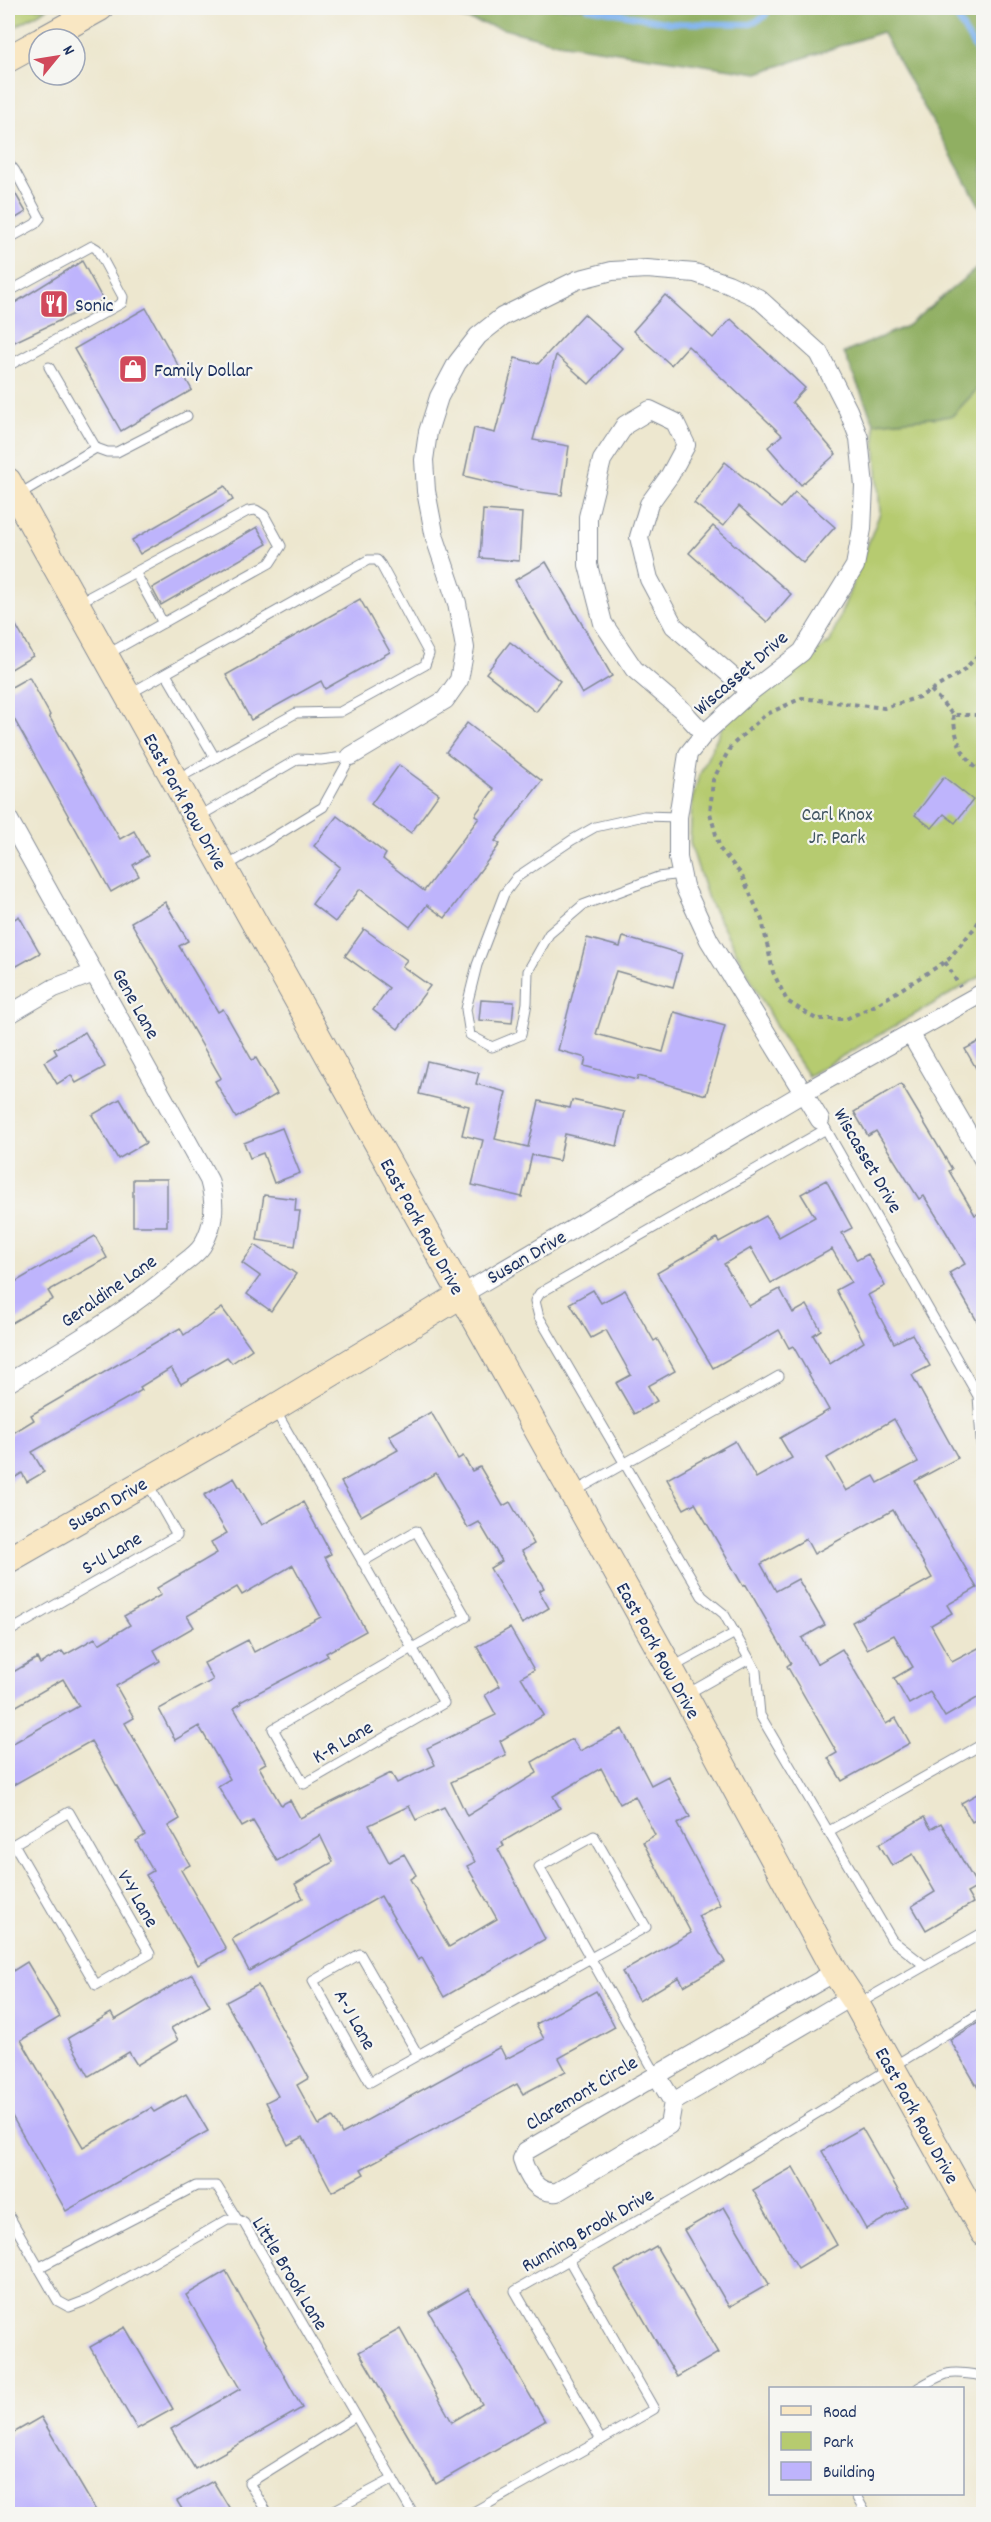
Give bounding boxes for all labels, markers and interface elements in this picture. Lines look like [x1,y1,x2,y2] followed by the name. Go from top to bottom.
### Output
[27,27,87,87] north arrow
[56,42,80,60] text: N
[38,288,70,320] restaurant icon: Sonic
[75,293,114,321] place label: Sonic
[117,353,149,385] shop icon: Family Dollar
[154,358,253,386] place label: Family Dollar
[689,625,795,723] street label: Wiscasset Drive
[134,729,233,876] street label: East Park Row Drive
[802,802,873,853] park label: Carl Knox Jr. Park
[103,964,165,1045] street label: Gene Lane
[825,1104,908,1219] street label: Wiscasset Drive
[371,1154,470,1301] street label: East Park Row Drive
[483,1224,573,1293] street label: Susan Drive
[56,1249,164,1336] street label: Geraldine Lane
[64,1471,154,1540] street label: Susan Drive
[77,1526,148,1583] street label: S-U Lane
[607,1578,706,1725] street label: East Park Row Drive
[308,1715,379,1772] street label: K-R Lane
[109,1865,164,1934] street label: V-Y Lane
[325,1985,382,2056] street label: A-J Lane
[866,2043,965,2190] street label: East Park Row Drive
[521,2050,644,2139] street label: Claremont Circle
[517,2182,660,2281] street label: Running Brook Drive
[244,2213,333,2337] street label: Little Brook Lane
[769,2387,964,2495] legend
[823,2401,857,2426] text: Road
[823,2431,854,2456] text: Park
[823,2461,875,2486] text: Building

